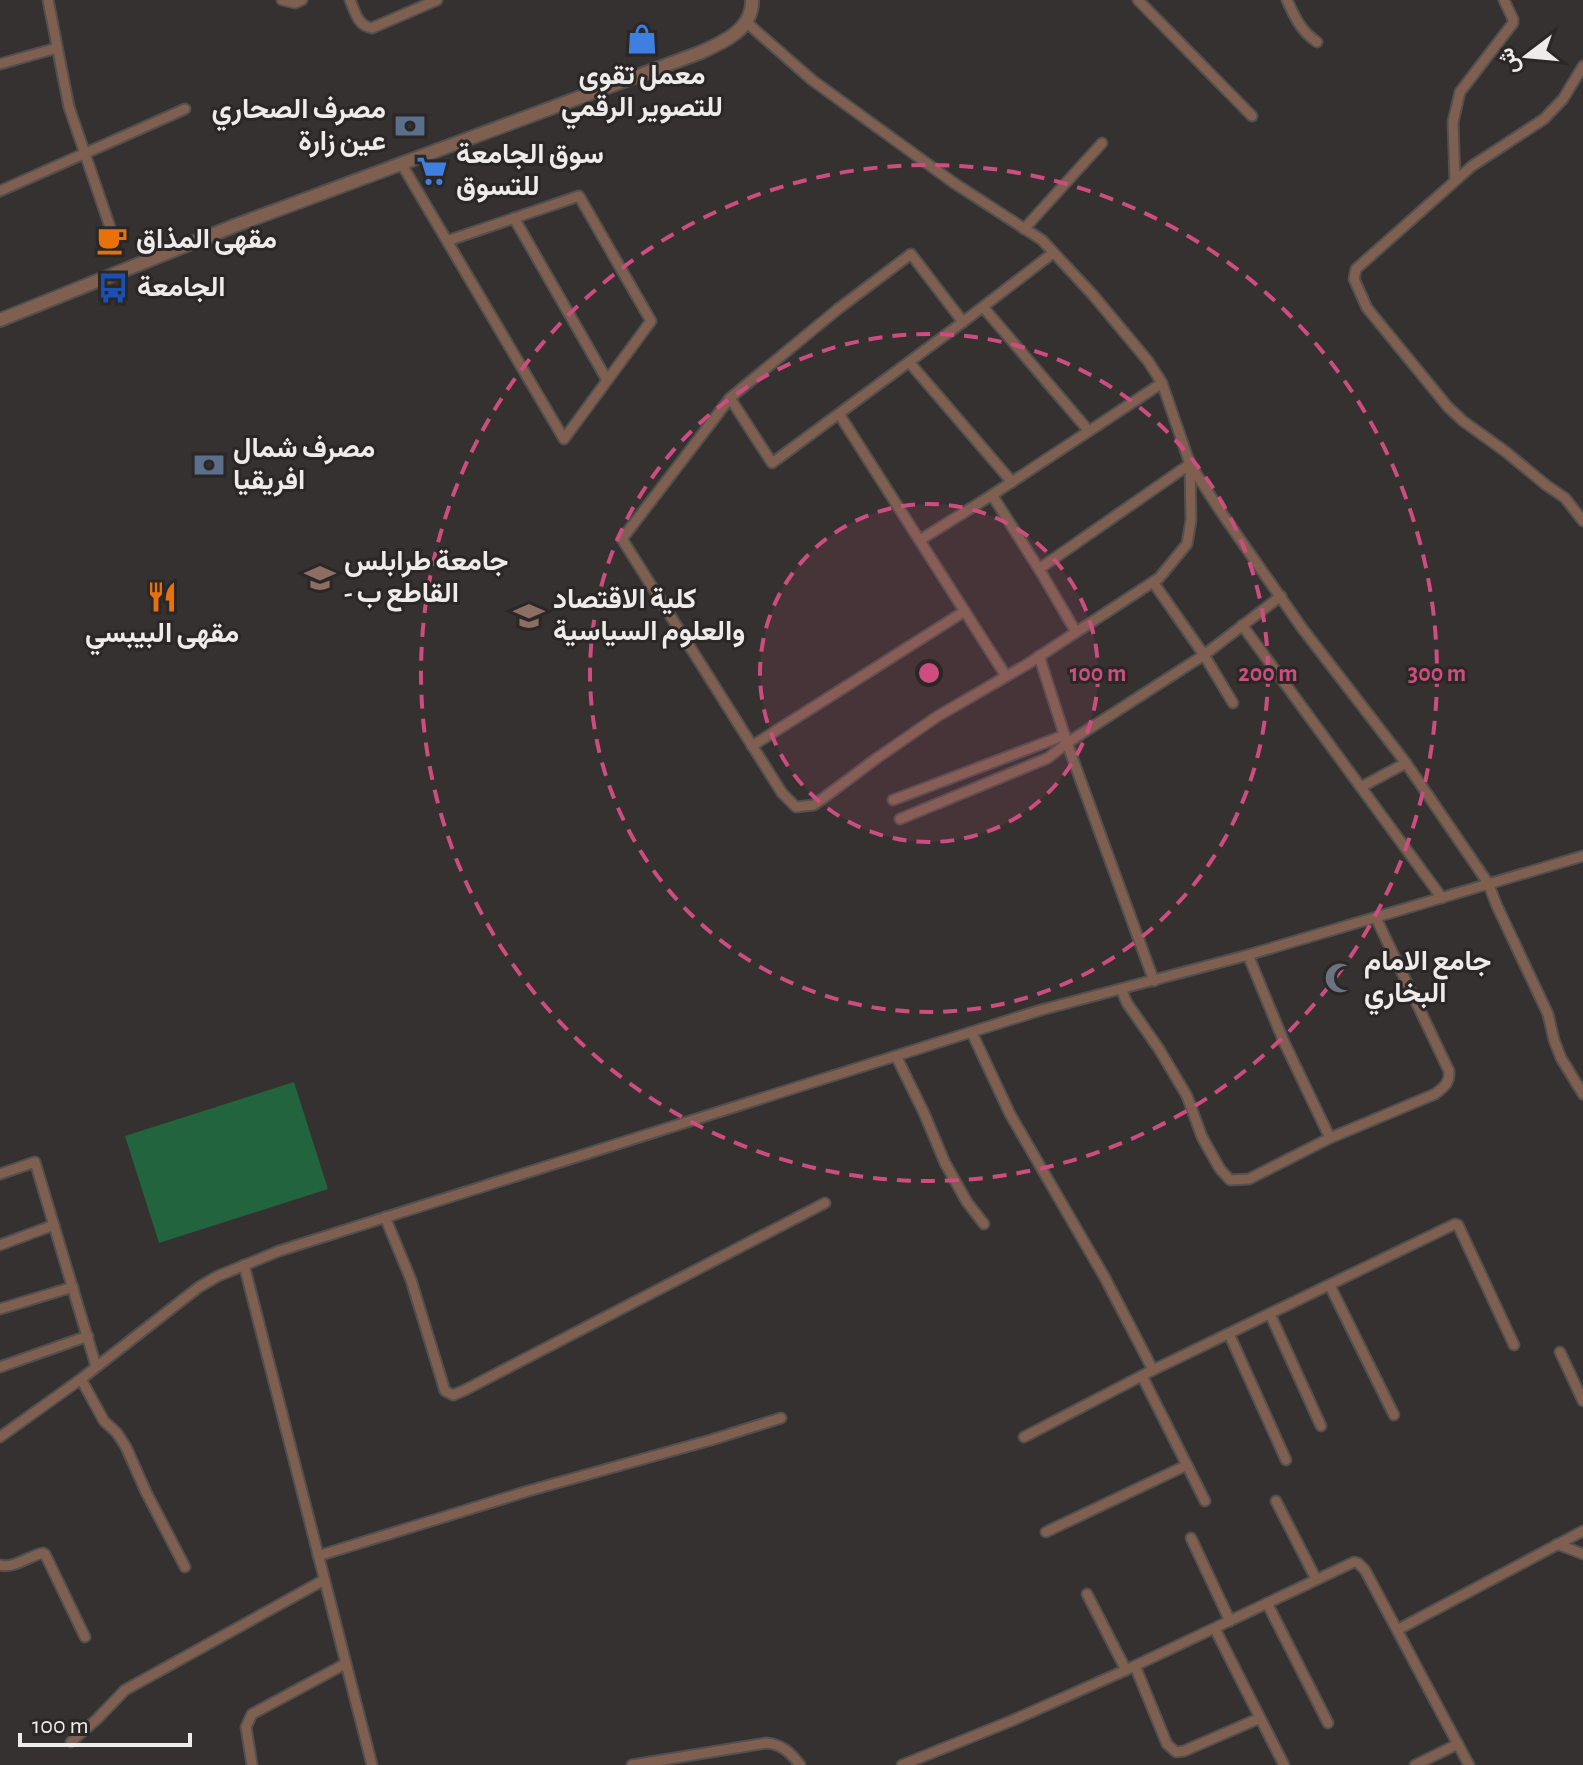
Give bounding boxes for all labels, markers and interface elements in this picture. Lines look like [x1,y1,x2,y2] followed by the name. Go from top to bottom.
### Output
[1487,16,1567,96] north arrow
[625,22,659,56] shop icon: معمل تقوى للتصوير الرقمي
[1495,45,1525,77] text: ش
[561,62,723,130] place label: معمل تقوى للتصوير الرقمي
[212,96,386,158] place label: مصرف الصحاري عين زارة
[393,109,427,143] bank icon: مصرف الصحاري عين زارة
[456,141,604,203] place label: سوق الجامعة للتسوق
[415,154,449,188] supermarket icon: سوق الجامعة للتسوق
[95,223,129,257] cafe icon: مقهى المذاق
[136,226,277,256] place label: مقهى المذاق
[96,271,130,305] bus stop icon: الجامعة
[137,274,226,303] place label: الجامعة
[233,435,375,497] place label: مصرف شمال افريقيا
[192,448,226,482] bank icon: مصرف شمال افريقيا
[344,548,508,612] place label: جامعة طرابلس - القاطع ب
[303,561,337,595] school or university icon: جامعة طرابلس - القاطع ب
[145,580,179,614] restaurant icon: مقهى البيبسي
[553,586,745,649] place label: كلية الاقتصاد والعلوم السياسية
[512,599,546,633] school or university icon: كلية الاقتصاد والعلوم السياسية
[85,620,239,656] place label: مقهى البيبسي
[915,659,943,687] centre of rings
[1070,662,1126,686] text: 100 m
[1238,662,1298,686] text: 200 m
[1408,662,1466,686] text: 300 m
[1364,948,1491,1016] place label: جامع الامام البخاري
[1323,961,1357,995] mosque icon: جامع الامام البخاري
[20,1697,190,1747] scale bar
[32,1714,89,1738] text: 100 m

